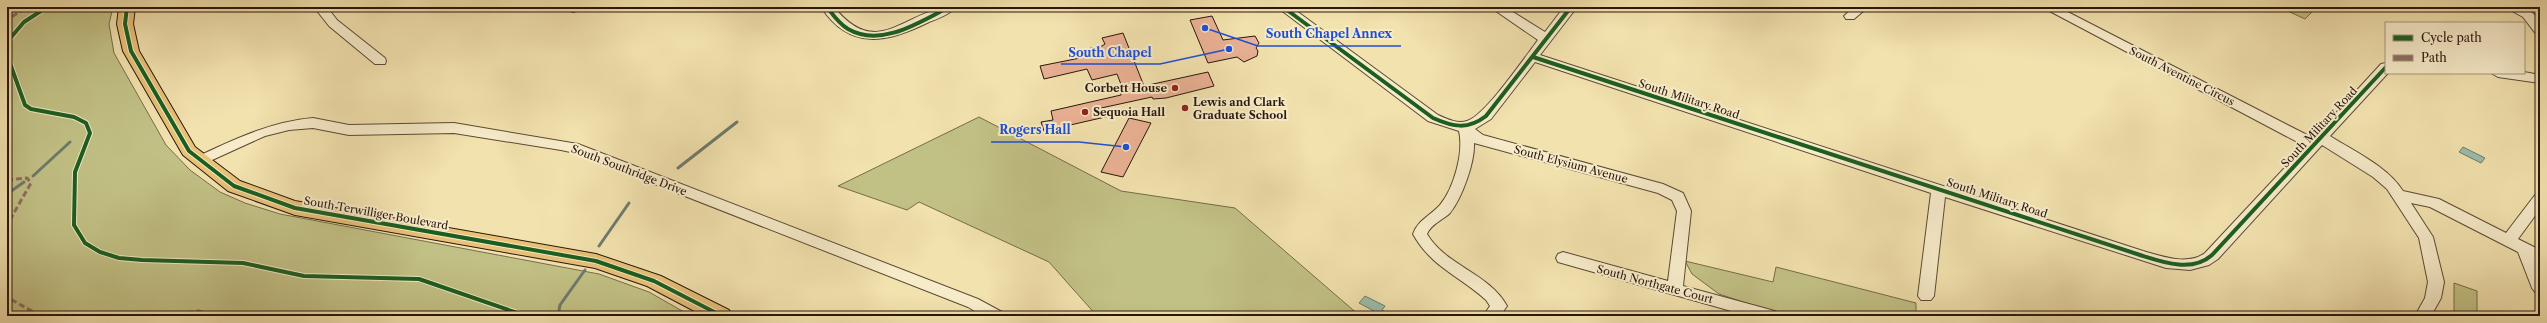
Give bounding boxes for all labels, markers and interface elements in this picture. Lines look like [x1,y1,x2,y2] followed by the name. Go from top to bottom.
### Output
[1258,22,1401,46] callout: South Chapel Annex
[2385,22,2525,74] legend
[1266,26,1392,41] text: South Chapel Annex
[2421,30,2482,45] text: Cycle path
[1061,40,1160,64] callout: South Chapel
[2127,43,2237,109] street label: South Aventine Circus
[1068,45,1152,60] text: South Chapel
[2421,50,2447,65] text: Path
[1637,76,1741,122] street label: South Military Road
[1085,81,1167,95] place label: Corbett House
[1170,83,1180,93] marker: Corbett House
[2278,84,2360,170] street label: South Military Road
[1193,95,1287,122] place label: Lewis and Clark Graduate School
[1180,103,1190,113] marker: Lewis and Clark Graduate School
[1093,105,1165,119] place label: Sequoia Hall
[1080,107,1090,117] marker: Sequoia Hall
[991,118,1079,142] callout: Rogers Hall
[999,122,1071,137] text: Rogers Hall
[569,141,689,199] street label: South Southridge Drive
[1513,142,1629,186] street label: South Elysium Avenue
[1945,175,2049,221] street label: South Military Road
[303,193,449,233] street label: South Terwilliger Boulevard
[1595,262,1715,306] street label: South Northgate Court

